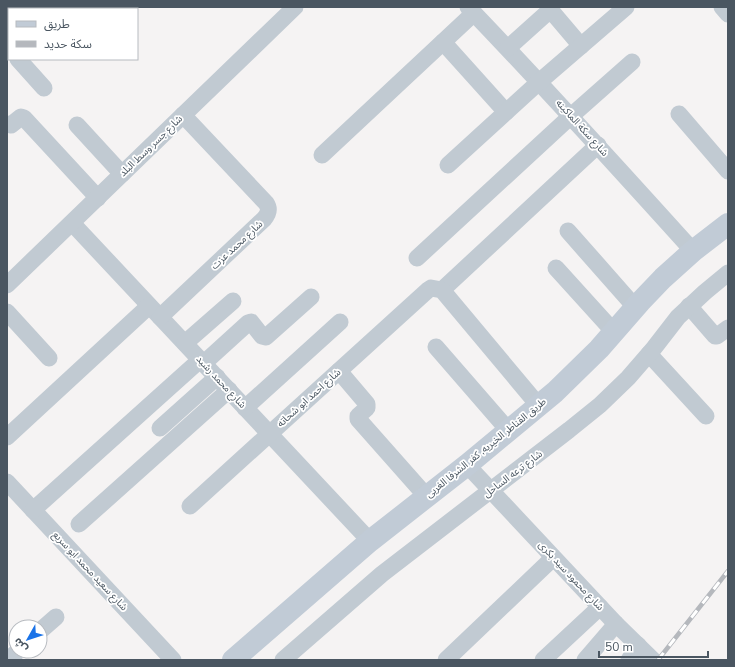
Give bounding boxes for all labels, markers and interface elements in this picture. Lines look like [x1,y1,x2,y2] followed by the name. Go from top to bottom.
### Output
[8,8,138,60] legend
[44,16,70,32] text: طريق
[44,36,92,52] text: سكة حديد
[553,96,611,160] street label: شارع سكة الماكينه
[116,112,186,180] street label: شارع جسر وسط البلد
[208,217,266,273] street label: شارع محمد عزت
[193,352,249,412] street label: شارع محمد رشيد
[274,365,344,430] street label: شارع احمد ابو شحاته
[423,395,550,501] street label: طريق القناطر الخيريه, كفر الشرفا الغربى
[481,447,546,501] street label: شارع ترعه الساحل
[49,528,131,614] street label: شارع سعيد محمد ابو سريع
[535,538,607,614] street label: شارع محمود سيد بكرى
[8,619,48,659] north arrow
[599,633,708,659] scale bar
[10,634,31,656] text: ش
[605,639,633,655] text: 50 m

